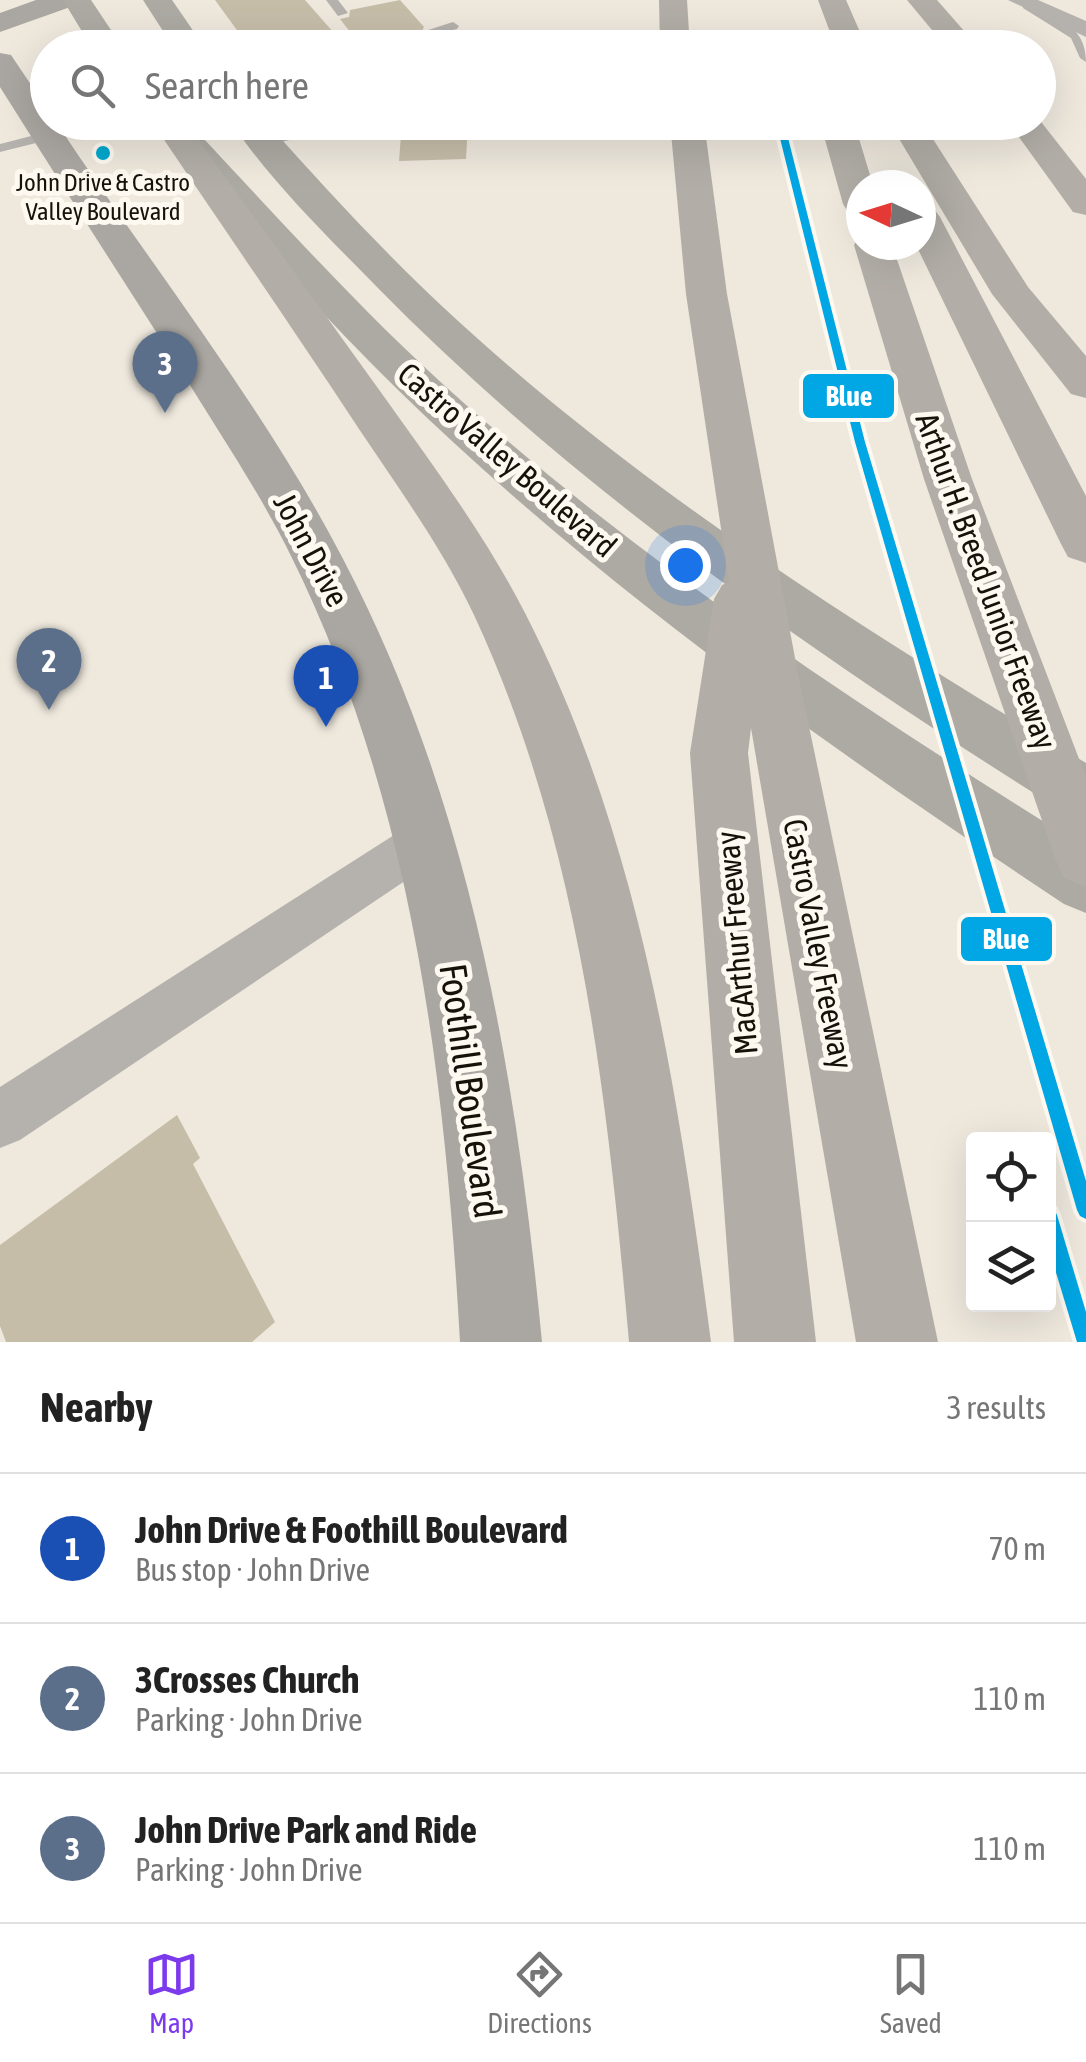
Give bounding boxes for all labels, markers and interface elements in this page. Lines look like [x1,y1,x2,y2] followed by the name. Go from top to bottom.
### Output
[30,30,1056,140] search box
[65,58,120,113] icon: search
[145,64,309,107] text: Search here
[93,143,113,163] marker: John Drive & Castro Valley Boulevard
[16,168,190,225] place label: John Drive & Castro Valley Boulevard
[846,170,936,260] north arrow
[132,330,198,413] pin: 3
[391,355,624,564] street label: Castro Valley Boulevard
[801,372,896,420] line badge: Blue
[826,380,872,412] text: Blue
[908,408,1065,754] street label: Arthur H. Breed Junior Freeway
[266,487,357,613] street label: John Drive
[660,540,711,591] your location
[17,628,82,710] pin: 2
[294,644,358,727] pin: 1
[776,816,861,1072] street label: Castro Valley Freeway
[708,830,765,1056] street label: MacArthur Freeway
[959,915,1054,963] line badge: Blue
[983,923,1029,955] text: Blue
[431,961,510,1221] street label: Foothill Boulevard
[966,1132,1056,1312] map controls
[966,1132,1056,1222] button: locate
[966,1222,1056,1312] button: layers
[40,1383,153,1431] text: Nearby
[947,1389,1046,1426] text: 3 results
[135,1508,568,1551] text: John Drive & Foothill Boulevard
[65,1530,80,1567] text: 1
[988,1530,1046,1567] text: 70 m
[135,1551,370,1588] text: Bus stop · John Drive
[135,1658,359,1701] text: 3Crosses Church
[65,1680,80,1717] text: 2
[973,1680,1046,1717] text: 110 m
[135,1701,363,1738] text: Parking · John Drive
[135,1808,477,1851] text: John Drive Park and Ride
[65,1830,80,1867] text: 3
[973,1830,1046,1867] text: 110 m
[135,1851,363,1888] text: Parking · John Drive
[144,1947,199,2039] tab: Map
[487,1947,592,2039] tab: Directions
[880,1947,942,2039] tab: Saved

